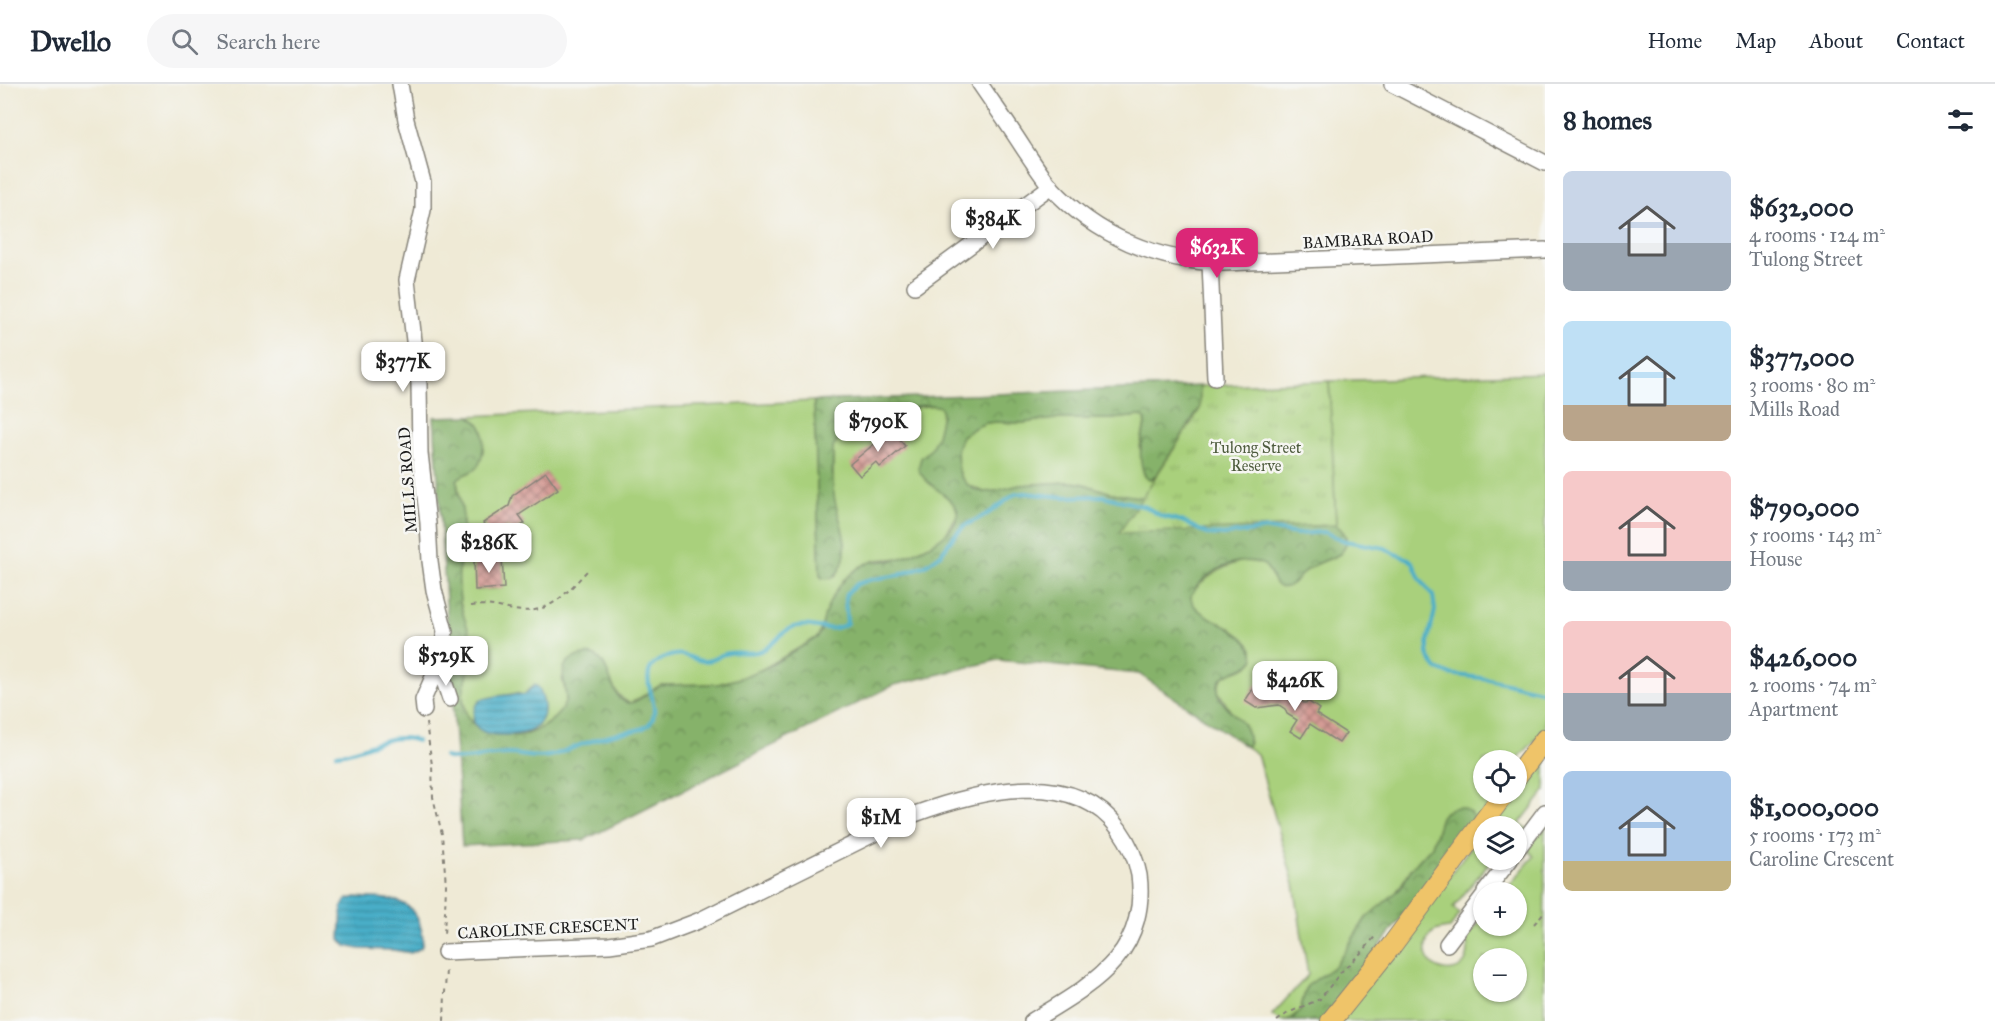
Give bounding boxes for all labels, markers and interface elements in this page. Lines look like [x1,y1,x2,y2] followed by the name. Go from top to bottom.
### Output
[147,14,567,68] search box
[30,24,111,59] text: Dwello
[168,25,201,58] icon: search
[216,28,320,55] text: Search here
[1647,28,1702,54] text: Home
[1735,28,1776,54] text: Map
[1809,28,1863,54] text: About
[1896,28,1965,54] text: Contact
[1563,104,1652,136] text: 8 homes
[1944,104,1977,137] icon: filters
[1749,191,1854,223] text: $632,000
[1611,195,1683,267] icon: home
[951,199,1035,250] pin: $384K
[965,206,1021,230] text: $384K
[1749,223,1885,247] text: 4 rooms · 124 m²
[1302,227,1434,252] street label: BAMBARA ROAD
[1175,228,1259,279] pin: $632K
[1190,235,1244,259] text: $632K
[1749,247,1863,271] text: Tulong Street
[1749,341,1855,373] text: $377,000
[361,342,445,393] pin: $377K
[1611,345,1683,417] icon: home
[375,349,431,373] text: $377K
[1749,373,1875,397] text: 3 rooms · 80 m²
[1749,397,1840,421] text: Mills Road
[836,402,920,453] pin: $790K
[848,409,908,433] text: $790K
[394,426,421,533] street label: MILLS ROAD
[1211,438,1302,475] park label: Tulong Street Reserve
[1749,491,1860,523] text: $790,000
[1611,495,1683,567] icon: home
[447,523,531,574] pin: $286K
[1749,523,1881,547] text: 5 rooms · 143 m²
[461,530,517,554] text: $286K
[1749,547,1803,571] text: House
[404,636,488,687] pin: $529K
[1749,641,1857,673] text: $426,000
[418,643,474,667] text: $529K
[1611,645,1683,717] icon: home
[1253,661,1337,712] pin: $426K
[1266,668,1324,692] text: $426K
[1749,673,1876,697] text: 2 rooms · 74 m²
[1749,697,1838,721] text: Apartment
[1473,750,1527,1002] map controls
[1473,750,1527,804] button: locate
[1749,791,1879,823] text: $1,000,000
[1611,795,1683,867] icon: home
[852,798,910,849] pin: $1M
[861,805,901,829] text: $1M
[1473,816,1527,870] button: layers
[1749,823,1881,847] text: 5 rooms · 173 m²
[1749,847,1894,871] text: Caroline Crescent
[1473,882,1527,936] button: +
[457,914,639,943] street label: CAROLINE CRESCENT
[1473,948,1527,1002] button: −

